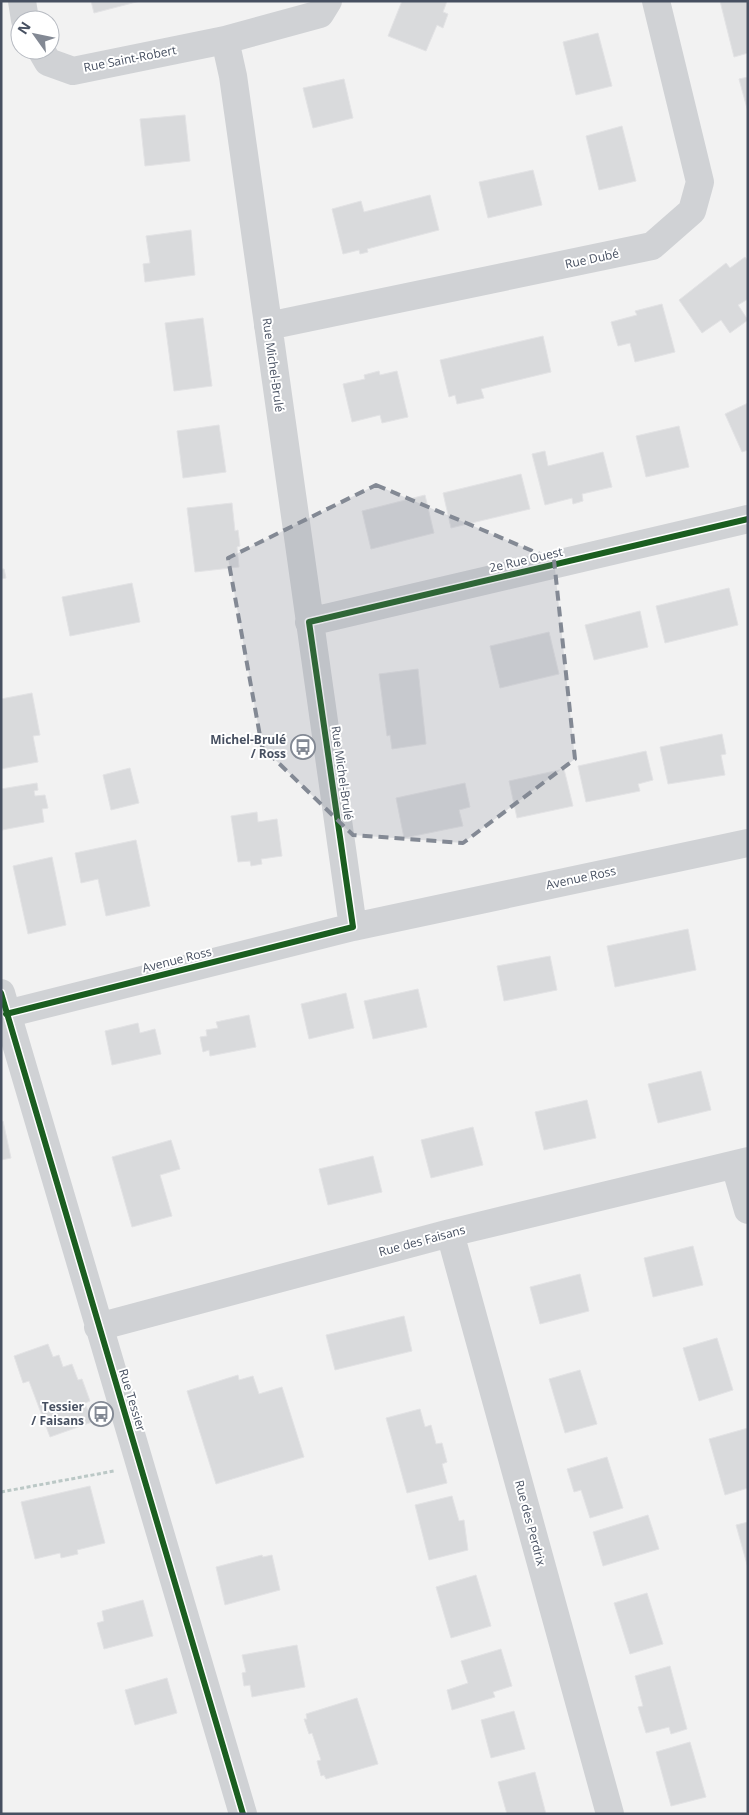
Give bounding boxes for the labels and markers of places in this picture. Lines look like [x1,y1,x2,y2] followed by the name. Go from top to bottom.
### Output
[210,731,286,762] place label: Michel-Brulé / Ross
[290,734,316,760] bus stop icon: Michel-Brulé / Ross
[31,1398,85,1429] place label: Tessier / Faisans
[88,1401,114,1427] bus stop icon: Tessier / Faisans

